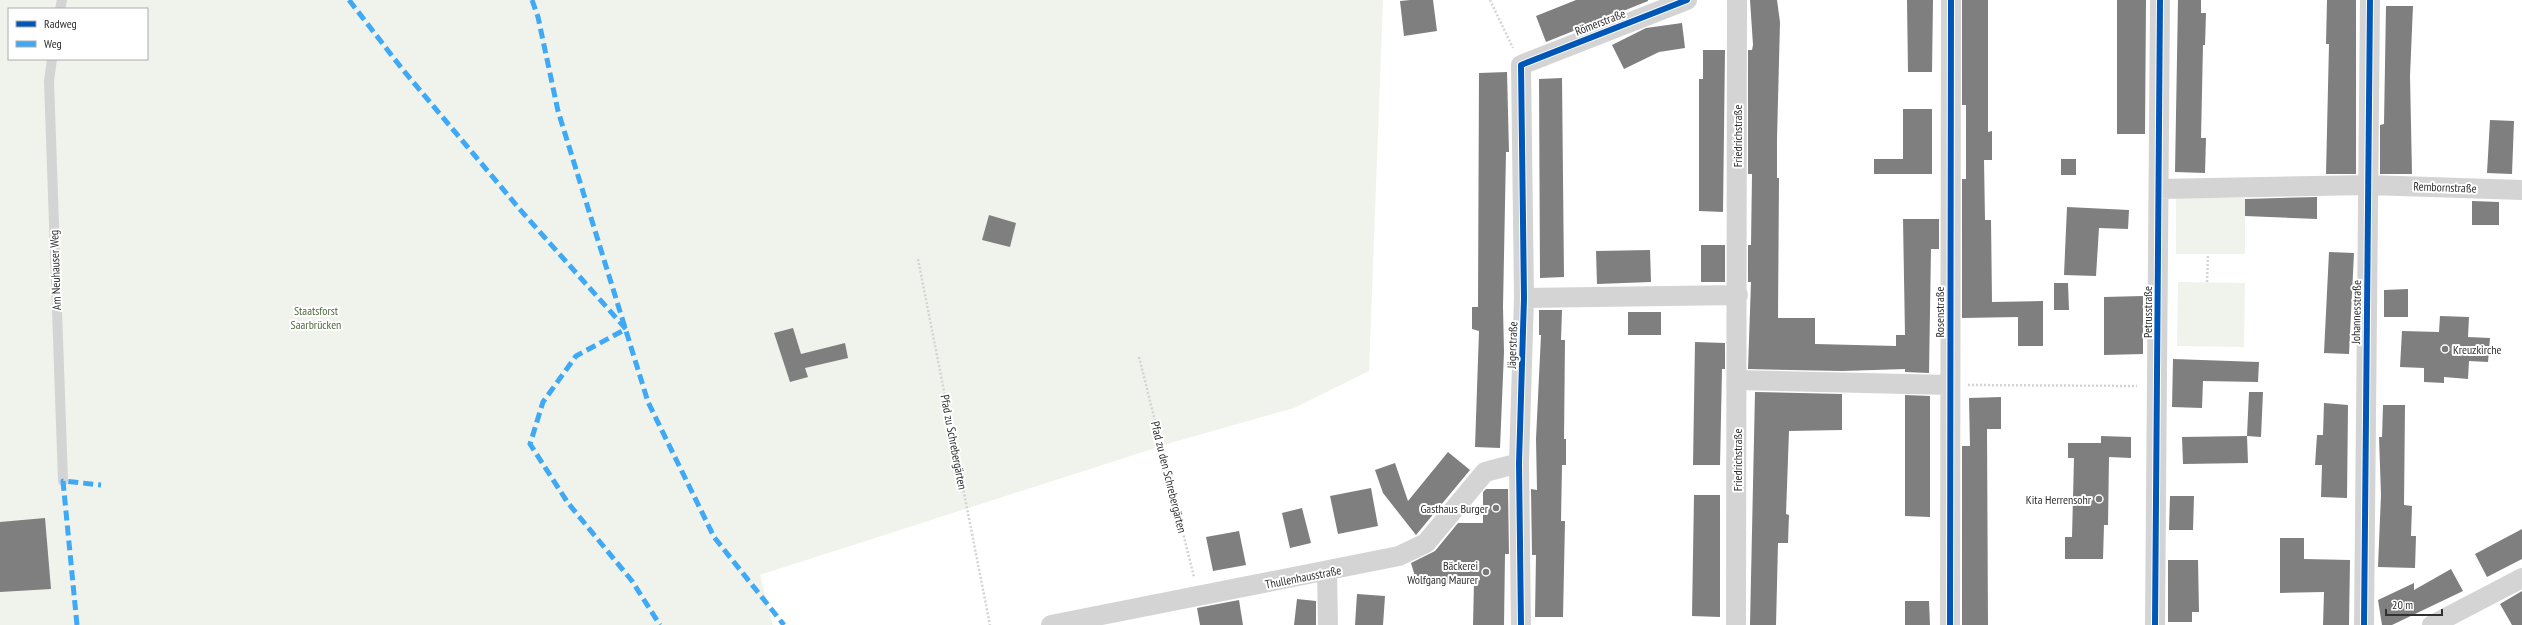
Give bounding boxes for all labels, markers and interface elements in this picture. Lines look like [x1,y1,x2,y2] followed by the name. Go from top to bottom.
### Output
[1573,6,1627,38] street label: Römerstraße
[8,8,148,60] legend
[44,16,77,31] text: Radweg
[44,36,62,51] text: Weg
[1730,105,1745,167] street label: Friedrichstraße
[2413,178,2477,196] street label: Rembornstraße
[46,230,64,310] street label: Am Neuhauser Weg
[2348,280,2364,345] street label: Johannesstraße
[1932,286,1947,338] street label: Rosenstraße
[2140,286,2155,338] street label: Petrusstraße
[291,303,341,332] park label: Staatsforst Saarbrücken
[1504,321,1520,370] street label: Jägerstraße
[2453,342,2502,357] place label: Kreuzkirche
[2440,344,2450,354] marker: Kreuzkirche
[937,393,971,491] street label: Pfad zu Schrebergärten
[1148,420,1190,534] street label: Pfad zu den Schrebergärten
[1730,429,1745,491] street label: Friedrichstraße
[2026,492,2092,507] place label: Kita Herrensohr
[2094,494,2104,504] marker: Kita Herrensohr
[1420,501,1489,516] place label: Gasthaus Burger
[1491,503,1501,513] marker: Gasthaus Burger
[1407,558,1479,587] place label: Bäckerei Wolfgang Maurer
[1264,562,1342,592] street label: Thullenhausstraße
[1481,567,1491,577] marker: Bäckerei Wolfgang Maurer
[2386,591,2442,617] scale bar
[2392,597,2413,612] text: 20 m

